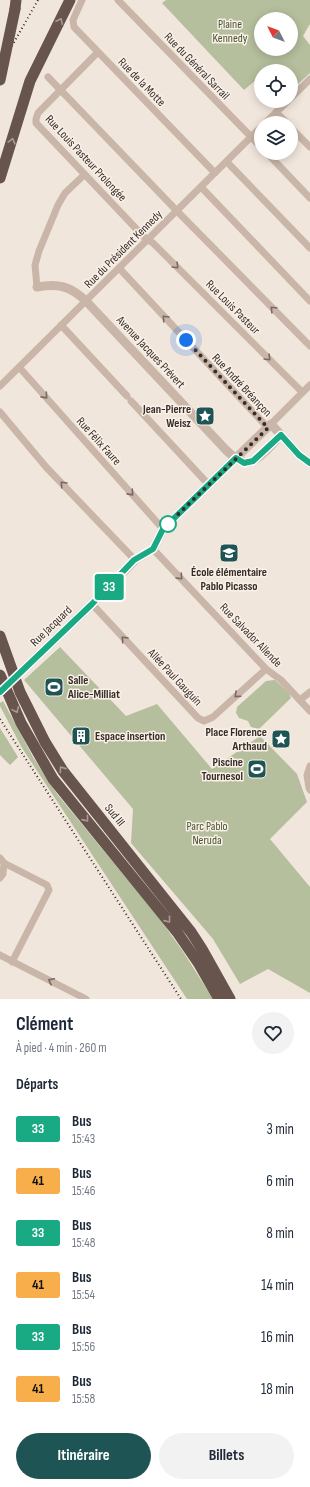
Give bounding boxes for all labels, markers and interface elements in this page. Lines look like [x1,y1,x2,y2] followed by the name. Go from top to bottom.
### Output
[254,12,298,56] north arrow
[254,12,298,160] map controls
[55,17,63,25] one-way arrow
[213,17,248,46] park label: Plaine Kennedy
[161,30,232,103] street label: Rue du Général Sarrail
[115,55,169,110] street label: Rue de la Motte
[254,64,298,108] button: locate
[42,112,130,205] street label: Rue Louis Pasteur Prolongée
[254,116,298,160] button: layers
[7,138,16,145] one-way arrow
[81,207,166,292] street label: Rue du Président Kennedy
[171,261,179,269] one-way arrow
[202,277,263,338] street label: Rue Louis Pasteur
[270,306,278,314] one-way arrow
[112,312,188,392] street label: Avenue Jacques Prévert
[163,315,170,322] one-way arrow
[176,330,196,350] your location
[209,351,275,420] street label: Rue André Bréançon
[263,353,271,361] one-way arrow
[40,391,48,399] one-way arrow
[142,402,191,431] place label: Jean-Pierre Weisz
[194,405,216,427] place icon: Jean-Pierre Weisz
[73,414,124,469] street label: Rue Félix Faure
[60,481,68,489] one-way arrow
[126,489,133,496] one-way arrow
[159,515,177,533] unlabelled marker
[218,542,240,564] school or university icon: École élémentaire Pablo Picasso
[191,565,267,594] place label: École élémentaire Pablo Picasso
[176,572,183,580] one-way arrow
[91,574,127,600] line badge: 33
[103,578,115,595] text: 33
[216,600,285,671] street label: Rue Salvador Allende
[27,603,75,650] street label: Rue Jacquard
[121,636,129,644] one-way arrow
[144,645,205,709] street label: Allée Paul Gauguin
[67,673,120,702] place label: Salle Alice-Milliat
[43,676,65,698] sports icon: Salle Alice-Milliat
[234,690,241,697] one-way arrow
[11,706,19,714] one-way arrow
[70,725,92,747] building icon: Espace insertion
[205,725,267,754] place label: Place Florence Arthaud
[270,728,292,750] place icon: Place Florence Arthaud
[95,729,165,744] place label: Espace insertion
[202,755,243,784] place label: Piscine Tournesol
[246,758,268,780] sports icon: Piscine Tournesol
[60,767,67,774] one-way arrow
[101,801,128,829] street label: Sud III
[81,815,88,822] one-way arrow
[186,819,228,848] park label: Parc Pablo Neruda
[163,915,170,923] one-way arrow
[48,979,55,986] one-way arrow
[252,1012,294,1054] button: heart
[16,1013,73,1036] text: Clément
[16,1040,107,1056] text: À pied · 4 min · 260 m
[16,1075,58,1094] text: Départs
[72,1112,91,1131] text: Bus
[32,1120,44,1137] text: 33
[266,1120,294,1139] text: 3 min
[72,1131,95,1147] text: 15:43
[72,1164,91,1183] text: Bus
[32,1172,44,1189] text: 41
[266,1172,294,1191] text: 6 min
[72,1183,95,1199] text: 15:46
[72,1216,91,1235] text: Bus
[32,1224,44,1241] text: 33
[266,1224,294,1243] text: 8 min
[72,1235,95,1251] text: 15:48
[72,1268,91,1287] text: Bus
[32,1276,44,1293] text: 41
[261,1276,294,1295] text: 14 min
[72,1287,95,1303] text: 15:54
[72,1320,91,1339] text: Bus
[32,1328,44,1345] text: 33
[261,1328,294,1347] text: 16 min
[72,1339,95,1355] text: 15:56
[72,1372,91,1391] text: Bus
[32,1380,44,1397] text: 41
[261,1380,294,1399] text: 18 min
[72,1391,95,1407] text: 15:58
[16,1433,151,1479] button: Itinéraire
[159,1433,294,1479] button: Billets

